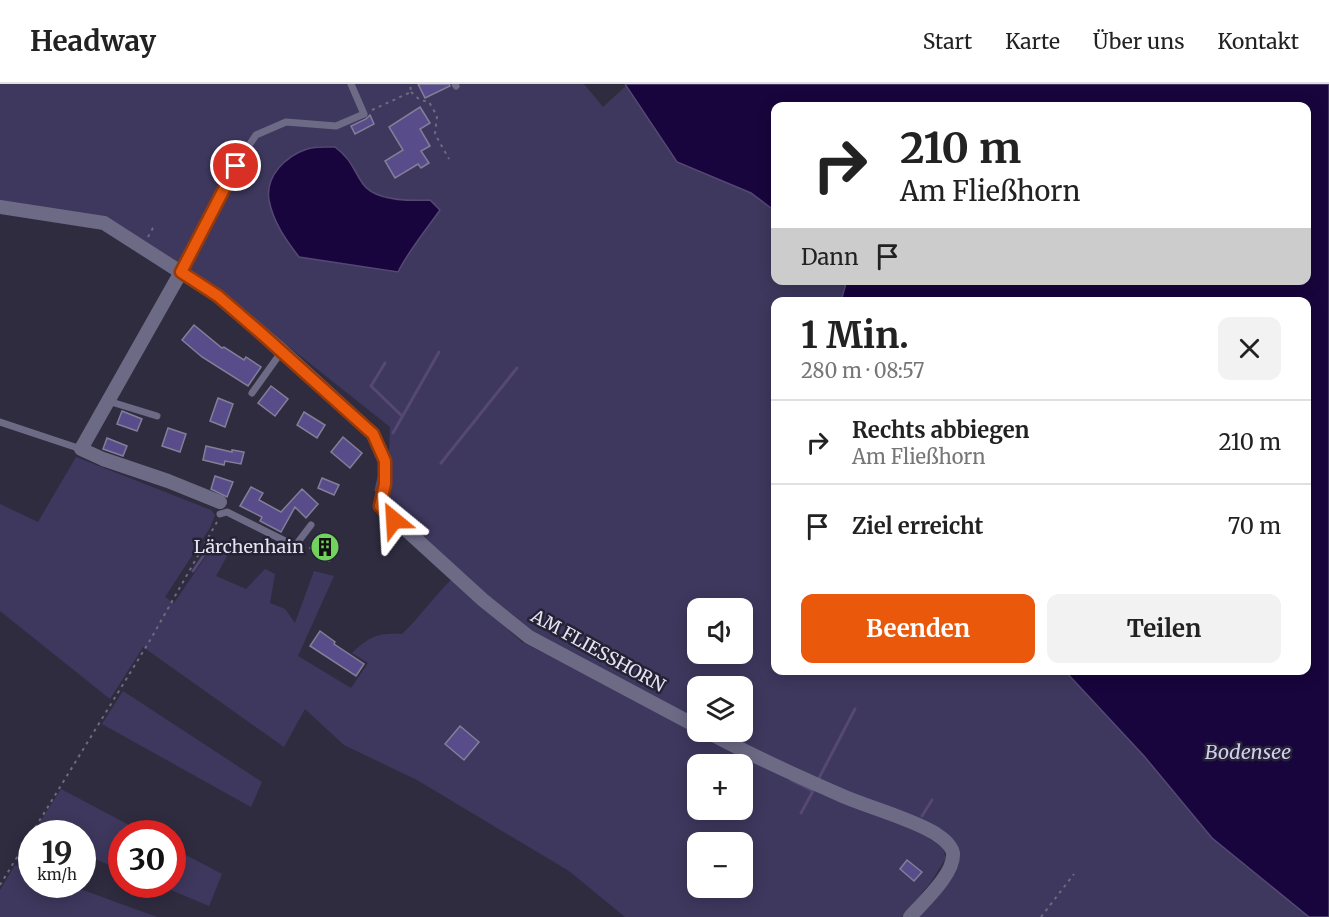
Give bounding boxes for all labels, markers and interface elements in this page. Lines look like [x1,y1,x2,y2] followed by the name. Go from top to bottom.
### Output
[30,23,156,59] text: Headway
[923,28,972,55] text: Start
[1005,28,1060,55] text: Karte
[1093,28,1184,55] text: Über uns
[1217,28,1299,55] text: Kontakt
[900,122,1021,174] text: 210 m
[801,126,879,204] icon: right
[210,140,261,191] pin
[219,149,252,182] icon: arrive
[900,174,1080,208] text: Am Fließhorn
[871,240,904,273] icon: arrive
[801,243,859,271] text: Dann
[801,313,909,358] text: 1 Min.
[1218,317,1281,380] button: close
[801,358,924,383] text: 280 m · 08:57
[852,416,1029,444] text: Rechts abbiegen
[801,426,834,459] icon: right
[1218,428,1281,456] text: 210 m
[852,444,986,469] text: Am Fließhorn
[362,488,426,552] position arrow
[801,510,834,543] icon: arrive
[852,512,983,540] text: Ziel erreicht
[1228,512,1281,540] text: 70 m
[309,531,341,563] building icon: Lärchenhain
[194,535,304,558] place label: Lärchenhain
[801,594,1035,663] button: Beenden
[1047,594,1281,663] button: Teilen
[687,598,753,898] map controls
[687,598,753,664] button: sound
[526,604,669,697] street label: AM FLIESSHORN
[687,676,753,742] button: layers
[1205,739,1291,764] water label: Bodensee
[687,754,753,820] button: +
[108,820,186,898] speed limit sign: 30
[687,832,753,898] button: −
[41,833,73,871] text: 19
[37,865,77,884] text: km/h

